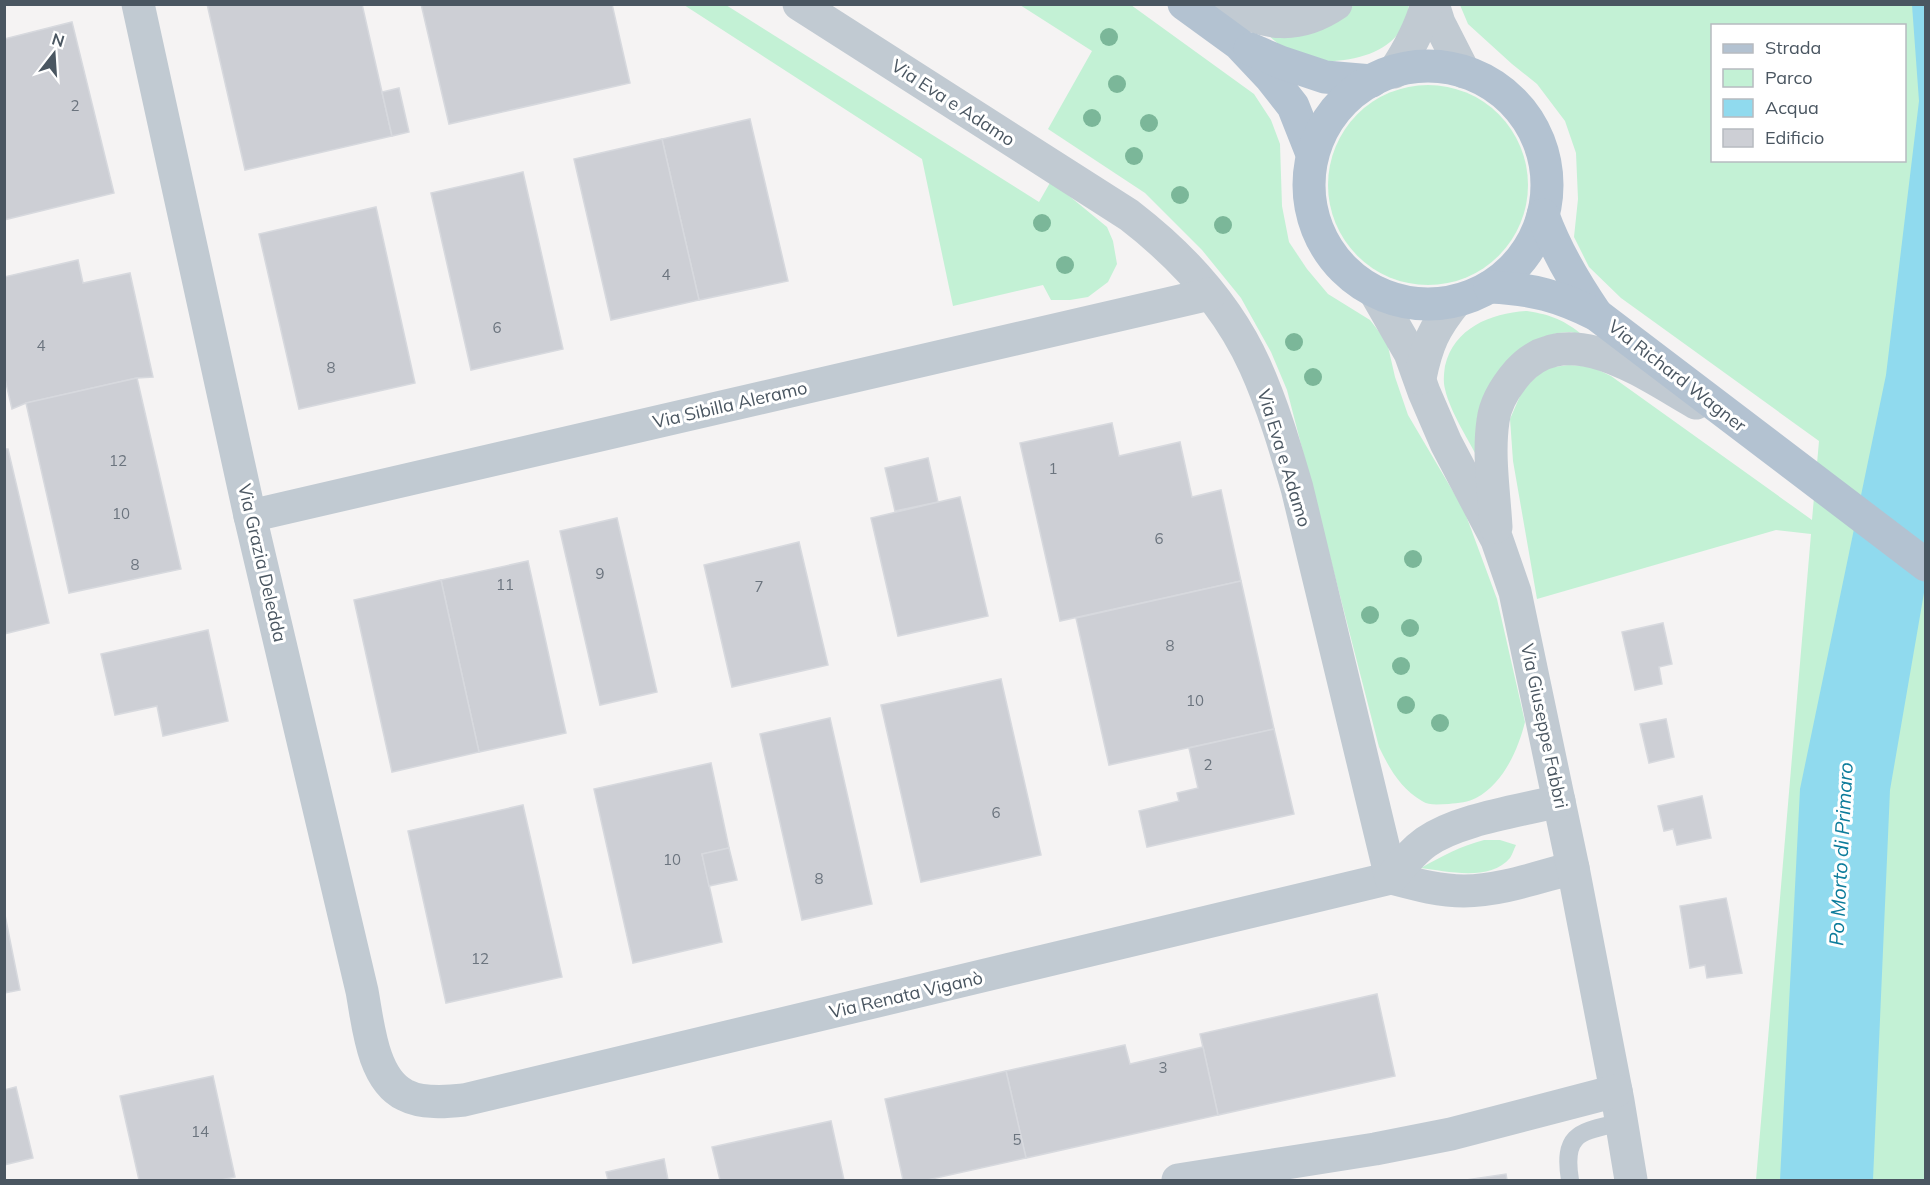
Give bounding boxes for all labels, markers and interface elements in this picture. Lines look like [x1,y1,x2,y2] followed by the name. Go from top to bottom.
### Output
[24,24,84,84] north arrow
[1711,24,1906,162] legend
[50,28,67,51] text: N
[1765,36,1821,59] text: Strada
[887,54,1019,151] street label: Via Eva e Adamo
[1765,66,1813,89] text: Parco
[70,96,80,115] house number: 2
[1765,96,1819,119] text: Acqua
[1765,126,1824,149] text: Edificio
[661,265,671,284] house number: 4
[1604,315,1751,437] street label: Via Richard Wagner
[492,318,502,337] house number: 6
[36,336,46,355] house number: 4
[326,358,336,377] house number: 8
[651,376,809,433] street label: Via Sibilla Aleramo
[1253,386,1316,530] street label: Via Eva e Adamo
[109,451,127,470] house number: 12
[1048,459,1058,478] house number: 1
[233,482,292,644] street label: Via Grazia Deledda
[112,504,130,523] house number: 10
[1154,529,1164,548] house number: 6
[130,555,140,574] house number: 8
[595,564,605,583] house number: 9
[496,575,514,594] house number: 11
[754,577,764,596] house number: 7
[1165,636,1175,655] house number: 8
[1516,641,1573,810] street label: Via Giuseppe Fabbri
[1186,691,1204,710] house number: 10
[1203,755,1213,774] house number: 2
[1823,761,1858,947] water label: Po Morto di Primaro
[991,803,1001,822] house number: 6
[663,850,681,869] house number: 10
[814,869,824,888] house number: 8
[471,949,489,968] house number: 12
[827,966,985,1023] street label: Via Renata Viganò
[1158,1058,1168,1077] house number: 3
[191,1122,209,1141] house number: 14
[1012,1130,1022,1149] house number: 5

